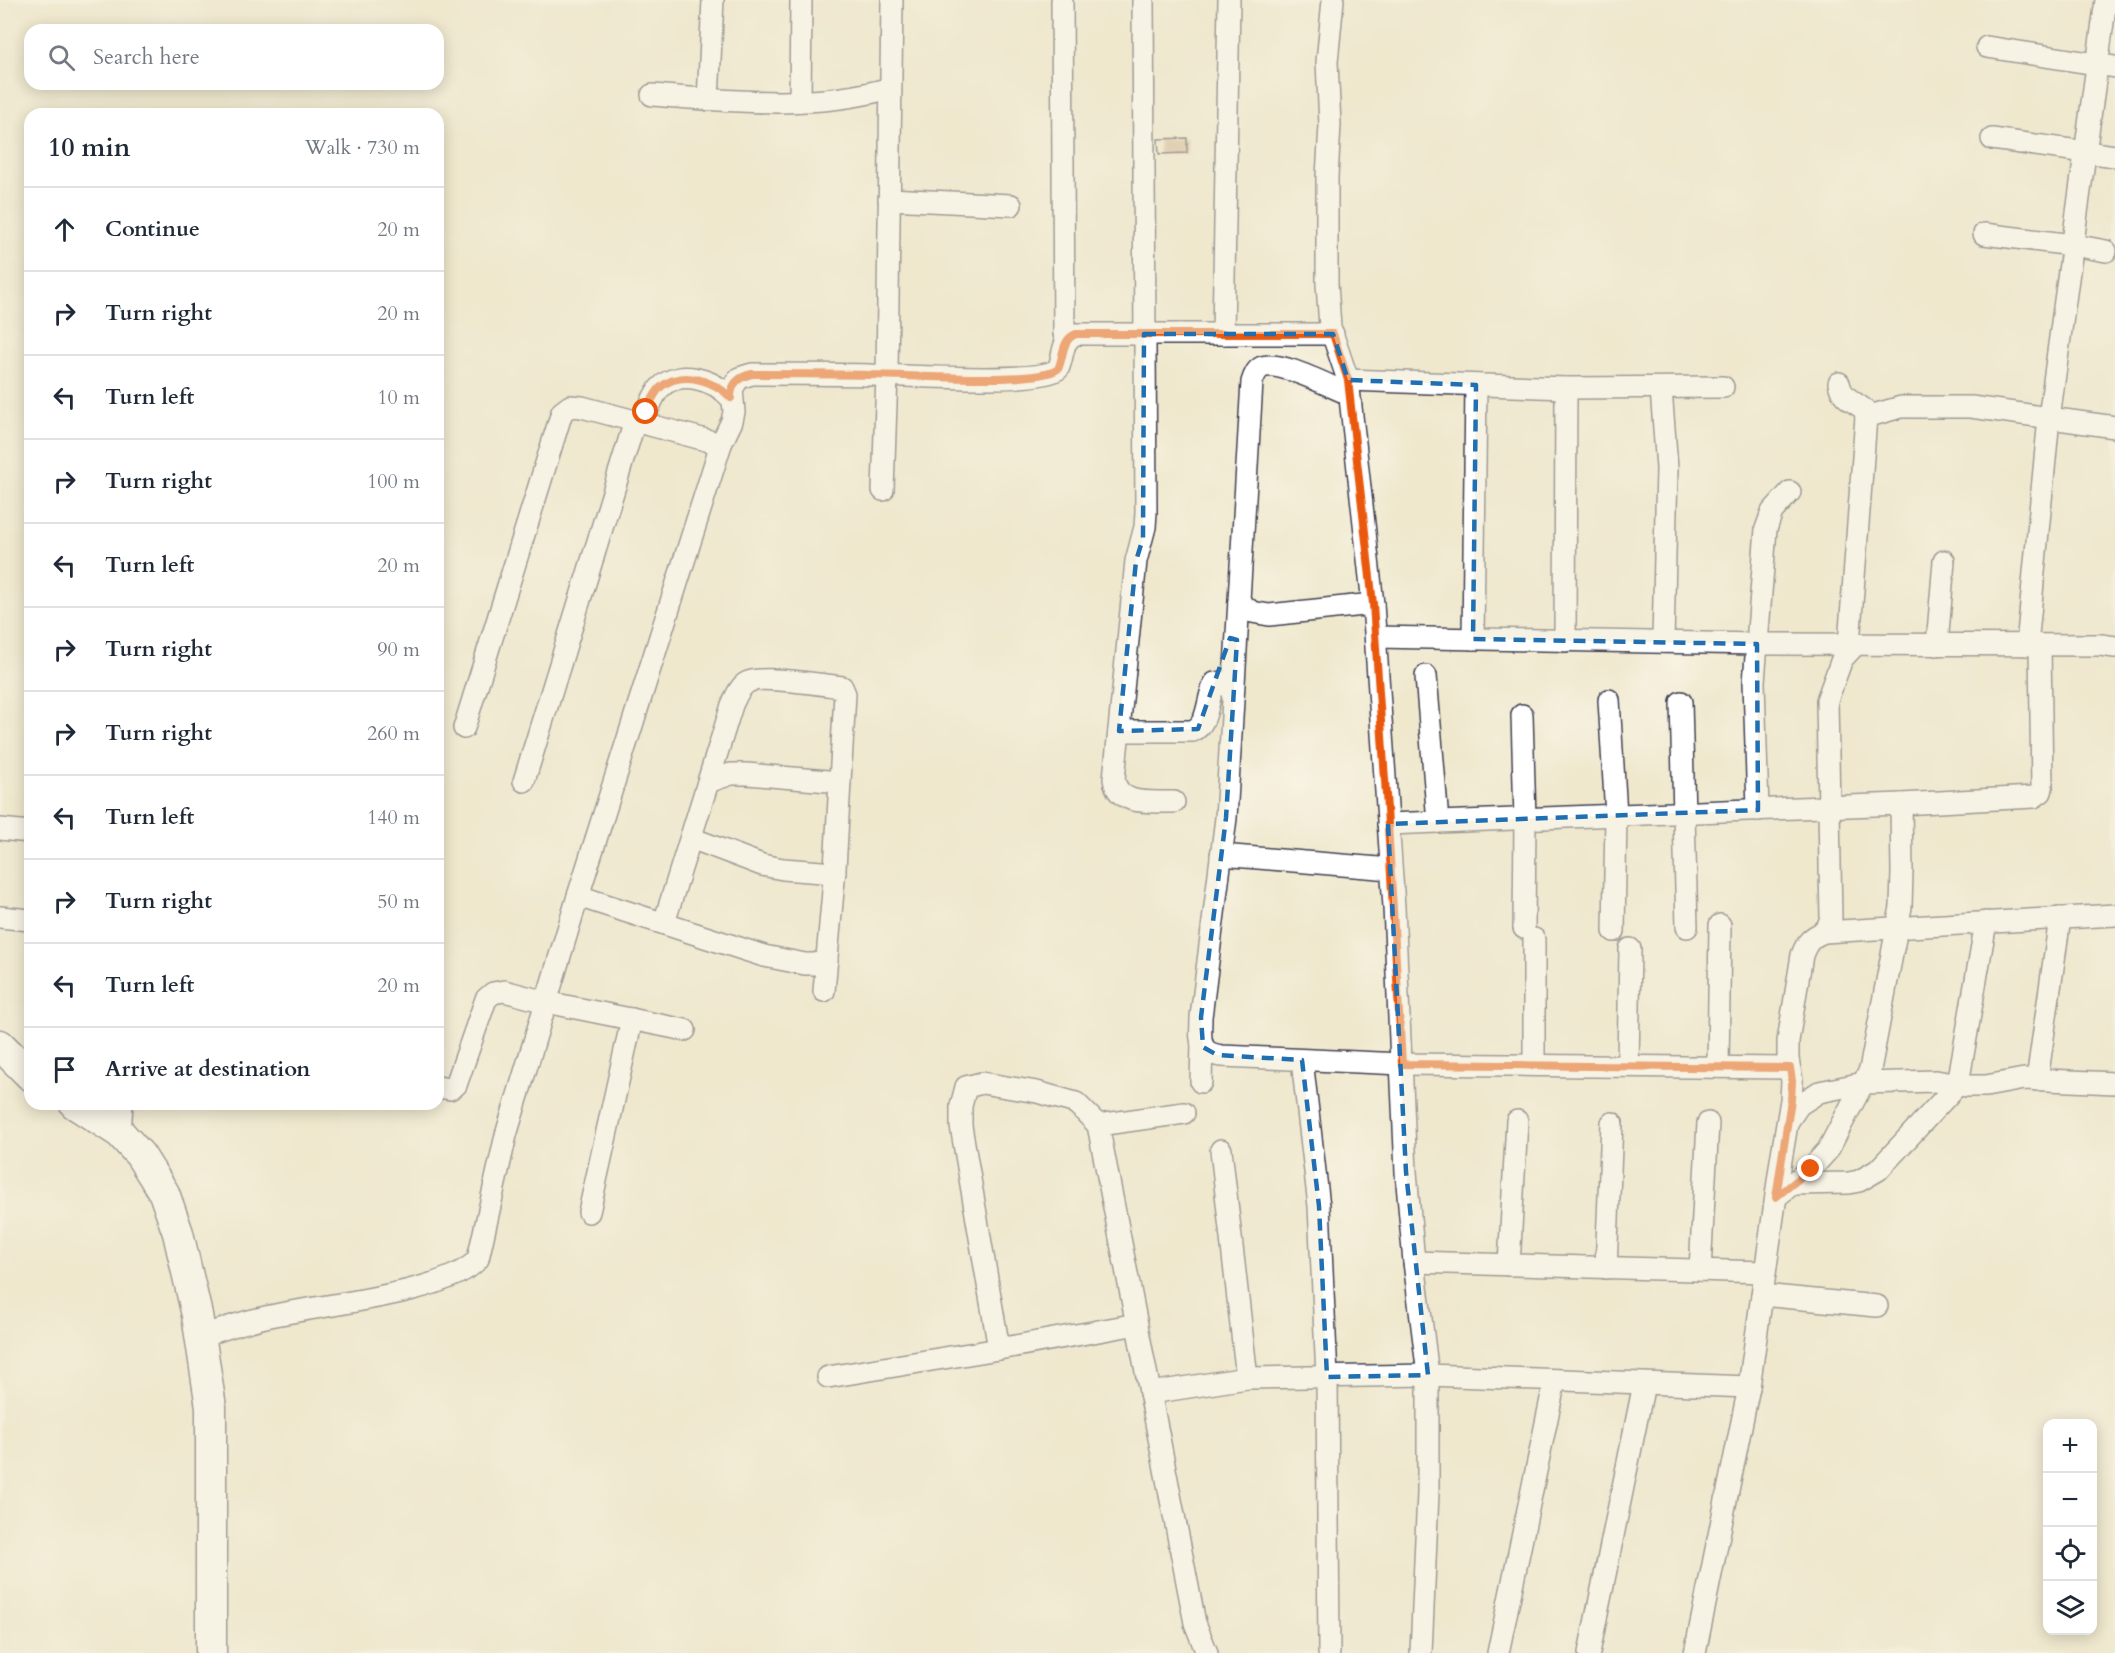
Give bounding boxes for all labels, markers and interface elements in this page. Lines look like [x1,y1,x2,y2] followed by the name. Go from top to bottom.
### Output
[24,24,444,90] search box
[45,41,78,74] icon: search
[93,42,200,72] text: Search here
[48,130,131,165] text: 10 min
[305,134,420,161] text: Walk · 730 m
[48,213,81,246] icon: ahead
[105,214,200,244] text: Continue
[377,216,420,243] text: 20 m
[48,297,81,330] icon: right
[105,298,212,328] text: Turn right
[377,300,420,327] text: 20 m
[48,381,81,414] icon: left
[105,382,194,412] text: Turn left
[377,384,420,411] text: 10 m
[632,398,658,424] route start
[48,465,81,498] icon: right
[105,466,212,496] text: Turn right
[367,468,420,495] text: 100 m
[48,549,81,582] icon: left
[105,550,194,580] text: Turn left
[377,552,420,579] text: 20 m
[48,633,81,666] icon: right
[105,634,212,664] text: Turn right
[377,636,420,663] text: 90 m
[48,717,81,750] icon: right
[105,718,212,748] text: Turn right
[367,720,420,747] text: 260 m
[48,801,81,834] icon: left
[105,802,194,832] text: Turn left
[367,804,420,831] text: 140 m
[48,885,81,918] icon: right
[105,886,212,916] text: Turn right
[377,888,420,915] text: 50 m
[48,969,81,1002] icon: left
[105,970,194,1000] text: Turn left
[377,972,420,999] text: 20 m
[48,1053,81,1086] icon: arrive
[105,1054,310,1084] text: Arrive at destination
[1797,1155,1823,1181] route end
[2043,1419,2097,1635] map controls
[2043,1419,2097,1473] button: +
[2043,1473,2097,1527] button: −
[2043,1527,2097,1581] button: locate
[2043,1581,2097,1635] button: layers

